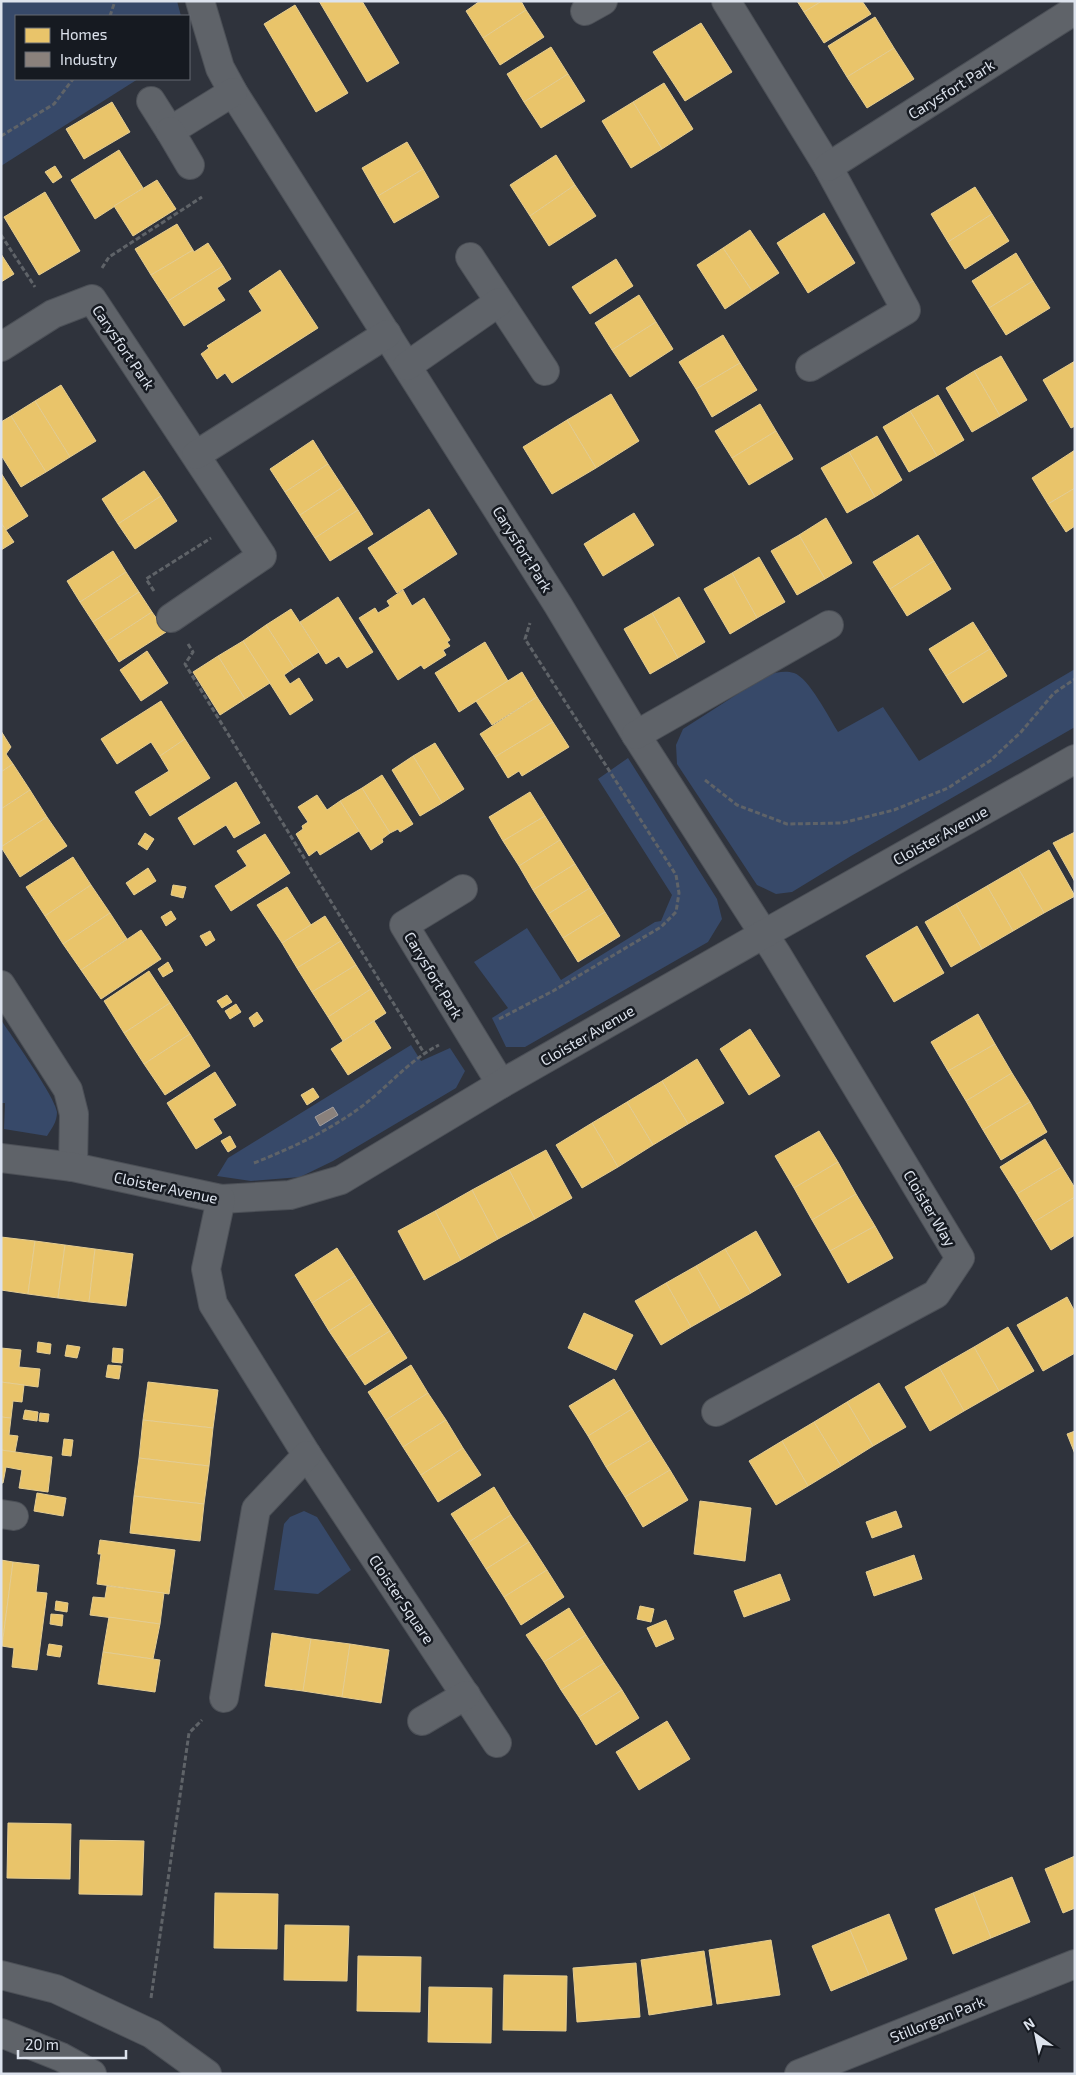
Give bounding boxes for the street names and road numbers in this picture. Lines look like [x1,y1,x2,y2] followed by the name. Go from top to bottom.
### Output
[905,55,998,123] street label: Carysfort Park
[89,301,159,393] street label: Carysfort Park
[489,503,557,596] street label: Carysfort Park
[889,802,991,868] street label: Cloister Avenue
[401,928,467,1022] street label: Carysfort Park
[537,1001,637,1069] street label: Cloister Avenue
[112,1167,220,1207] street label: Cloister Avenue
[900,1167,960,1249] street label: Cloister Way
[366,1551,438,1647] street label: Cloister Square
[887,1992,987,2046] street label: Stillorgan Park

